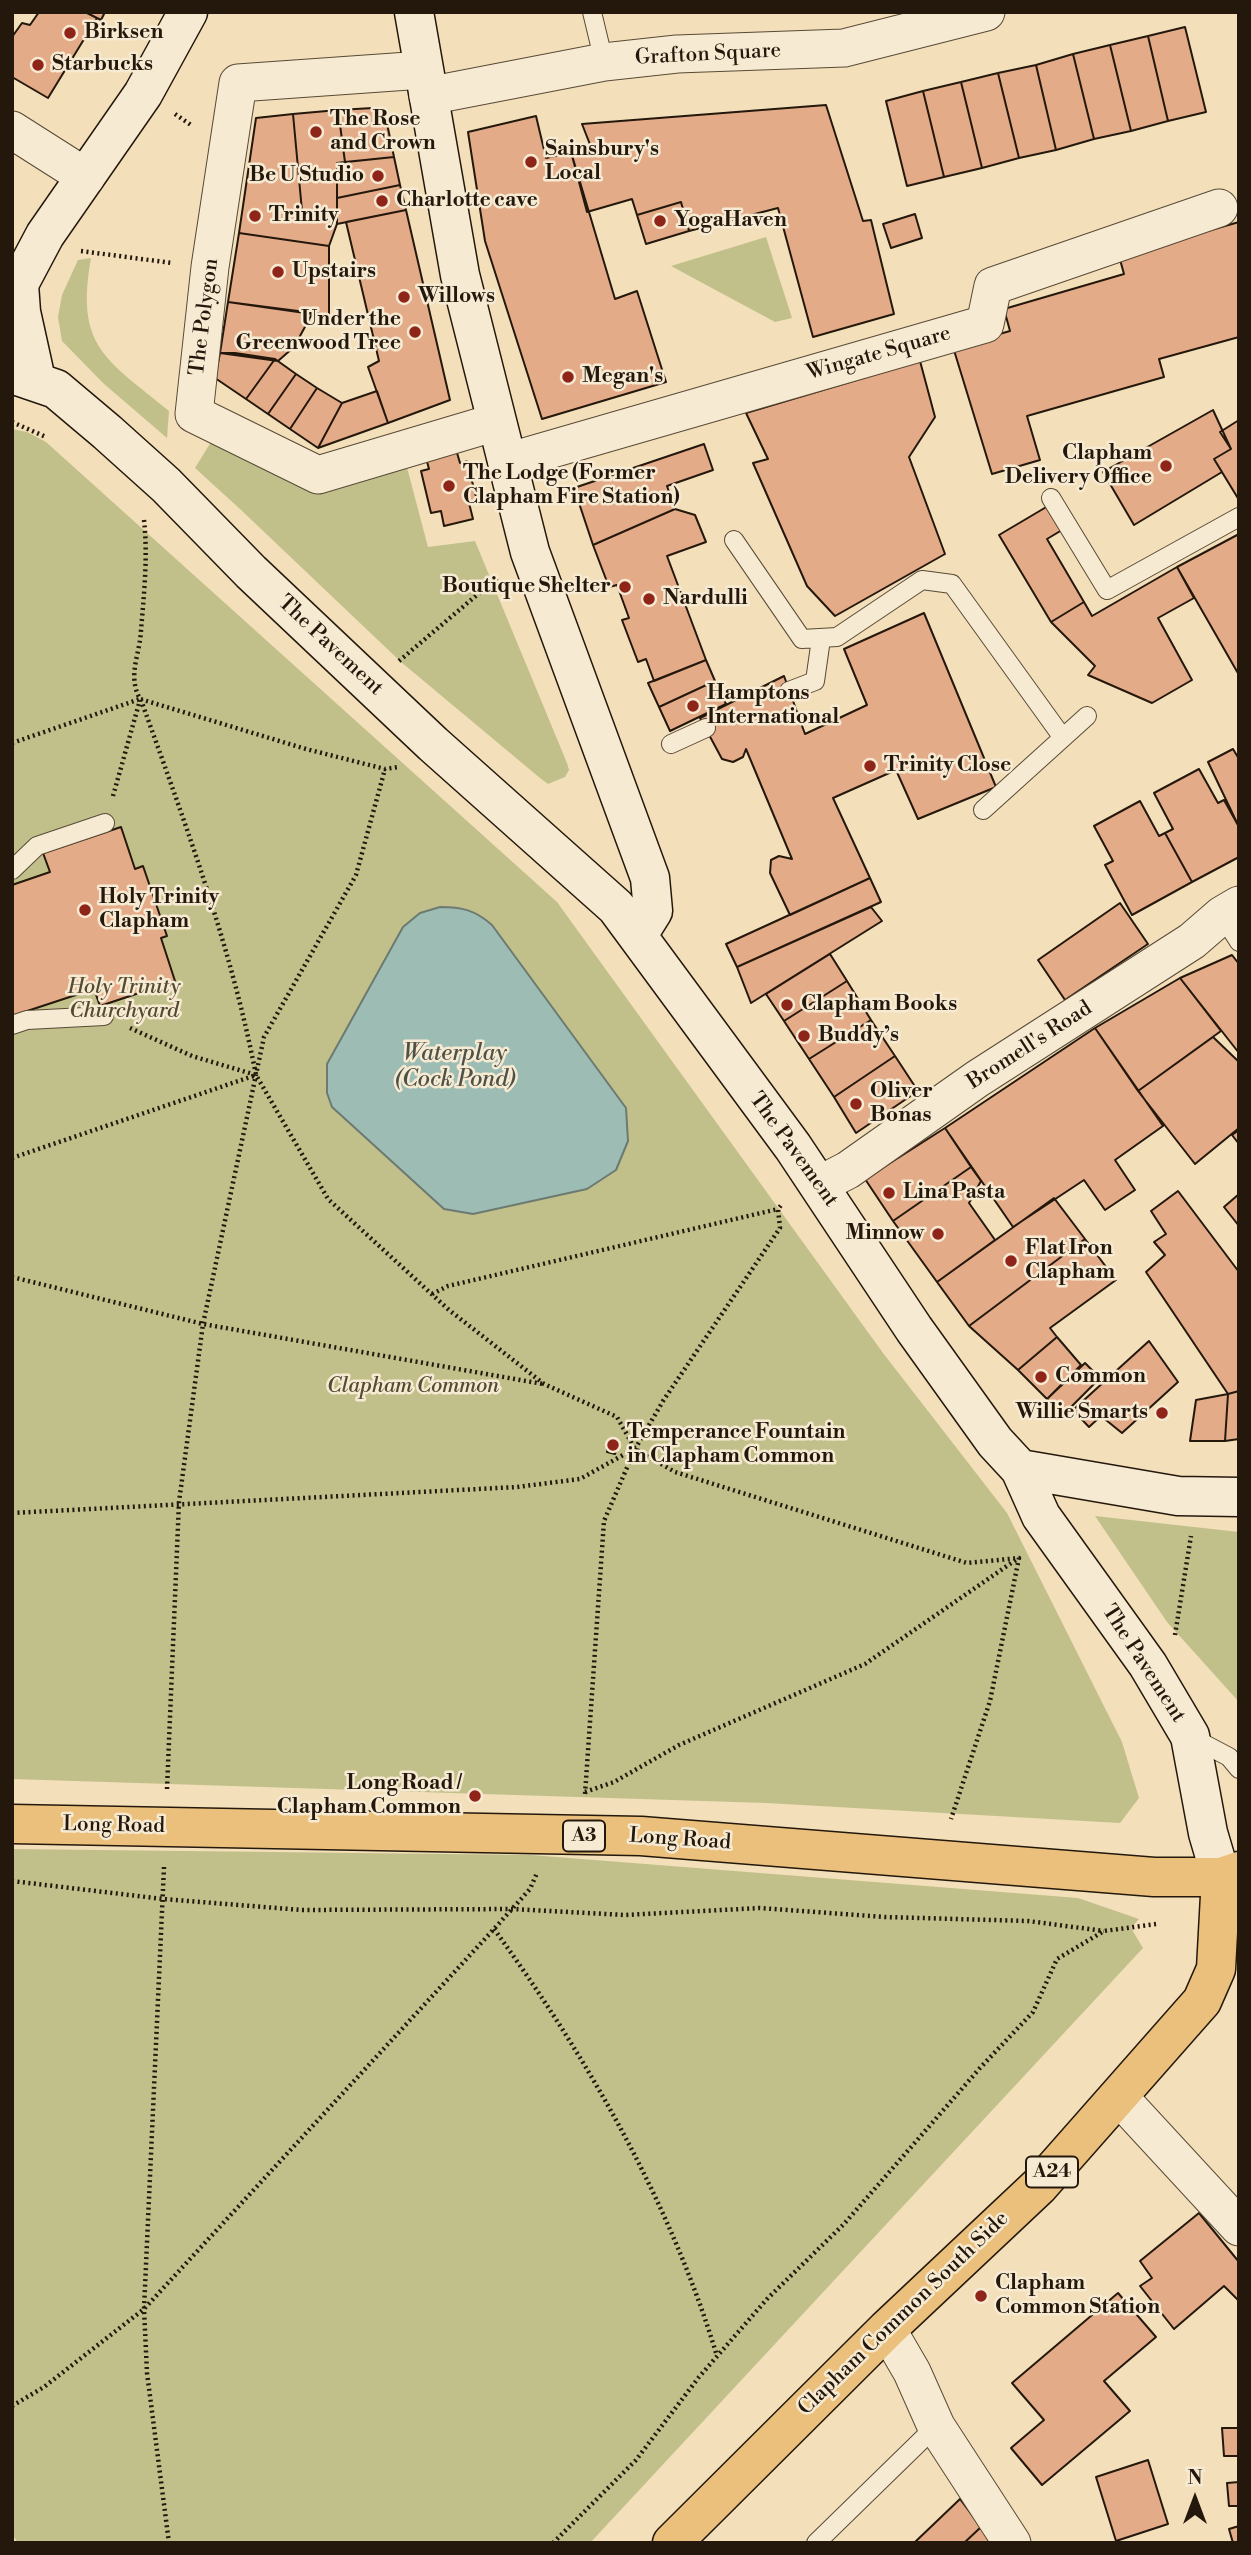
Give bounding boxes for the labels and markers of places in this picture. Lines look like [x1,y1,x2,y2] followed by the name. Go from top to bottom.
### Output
[84,20,163,46] place label: Birksen
[62,25,78,41] marker: Birksen
[52,52,153,78] place label: Starbucks
[30,57,46,73] marker: Starbucks
[330,107,436,157] place label: The Rose and Crown
[308,124,324,140] marker: The Rose and Crown
[545,137,659,187] place label: Sainsbury's Local
[523,154,539,170] marker: Sainsbury's Local
[249,163,364,189] place label: Be U Studio
[370,168,386,184] marker: Be U Studio
[396,188,538,214] place label: Charlotte cave
[374,193,390,209] marker: Charlotte cave
[269,203,338,229] place label: Trinity
[247,208,263,224] marker: Trinity
[674,208,787,234] place label: YogaHaven
[652,213,668,229] marker: YogaHaven
[292,259,376,285] place label: Upstairs
[270,264,286,280] marker: Upstairs
[418,284,495,310] place label: Willows
[396,289,412,305] marker: Willows
[236,307,401,357] place label: Under the Greenwood Tree
[407,324,423,340] marker: Under the Greenwood Tree
[582,364,663,390] place label: Megan's
[560,369,576,385] marker: Megan's
[1005,441,1152,491] place label: Clapham Delivery Office
[1158,458,1174,474] marker: Clapham Delivery Office
[463,461,680,511] place label: The Lodge (Former Clapham Fire Station)
[441,478,457,494] marker: The Lodge (Former Clapham Fire Station)
[442,574,611,600] place label: Boutique Shelter
[617,579,633,595] marker: Boutique Shelter
[663,586,748,612] place label: Nardulli
[641,591,657,607] marker: Nardulli
[707,681,839,731] place label: Hamptons International
[685,698,701,714] marker: Hamptons International
[884,753,1011,779] place label: Trinity Close
[862,758,878,774] marker: Trinity Close
[99,885,219,935] place label: Holy Trinity Clapham
[77,902,93,918] marker: Holy Trinity Clapham
[801,992,957,1018] place label: Clapham Books
[779,997,795,1013] marker: Clapham Books
[818,1023,899,1049] place label: Buddy’s
[796,1028,812,1044] marker: Buddy’s
[870,1079,933,1129] place label: Oliver Bonas
[848,1096,864,1112] marker: Oliver Bonas
[903,1180,1005,1206] place label: Lina Pasta
[881,1185,897,1201] marker: Lina Pasta
[846,1221,924,1247] place label: Minnow
[930,1226,946,1242] marker: Minnow
[1025,1236,1115,1286] place label: Flat Iron Clapham
[1003,1253,1019,1269] marker: Flat Iron Clapham
[1055,1364,1146,1390] place label: Common
[1033,1369,1049,1385] marker: Common
[1016,1400,1148,1426] place label: Willie Smarts
[1154,1405,1170,1421] marker: Willie Smarts
[627,1420,845,1470] place label: Temperance Fountain in Clapham Common
[605,1437,621,1453] marker: Temperance Fountain in Clapham Common
[277,1771,461,1821] place label: Long Road / Clapham Common
[467,1788,483,1804] marker: Long Road / Clapham Common
[995,2271,1160,2321] place label: Clapham Common Station
[973,2288,989,2304] marker: Clapham Common Station

